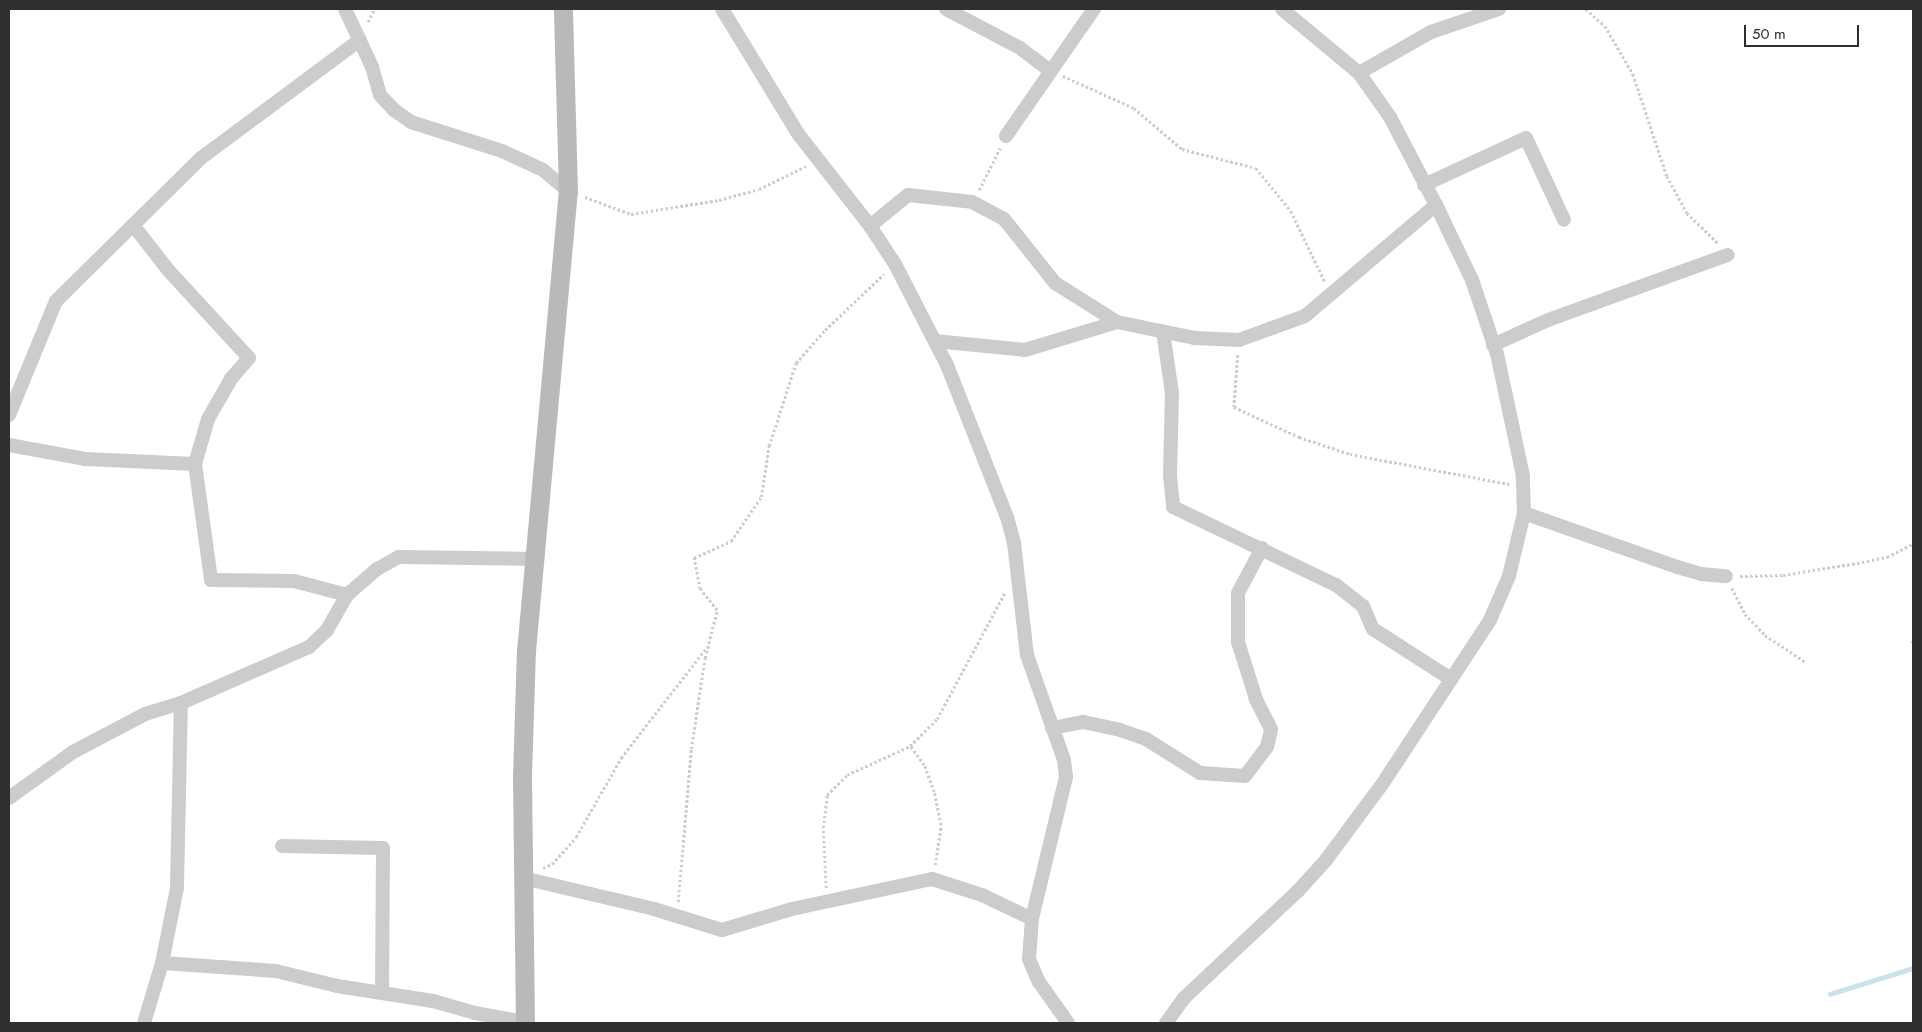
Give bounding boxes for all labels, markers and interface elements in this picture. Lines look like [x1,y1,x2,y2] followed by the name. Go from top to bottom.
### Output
[1747,15,1862,47] scale bar
[1752,23,1786,45] text: 50 m

